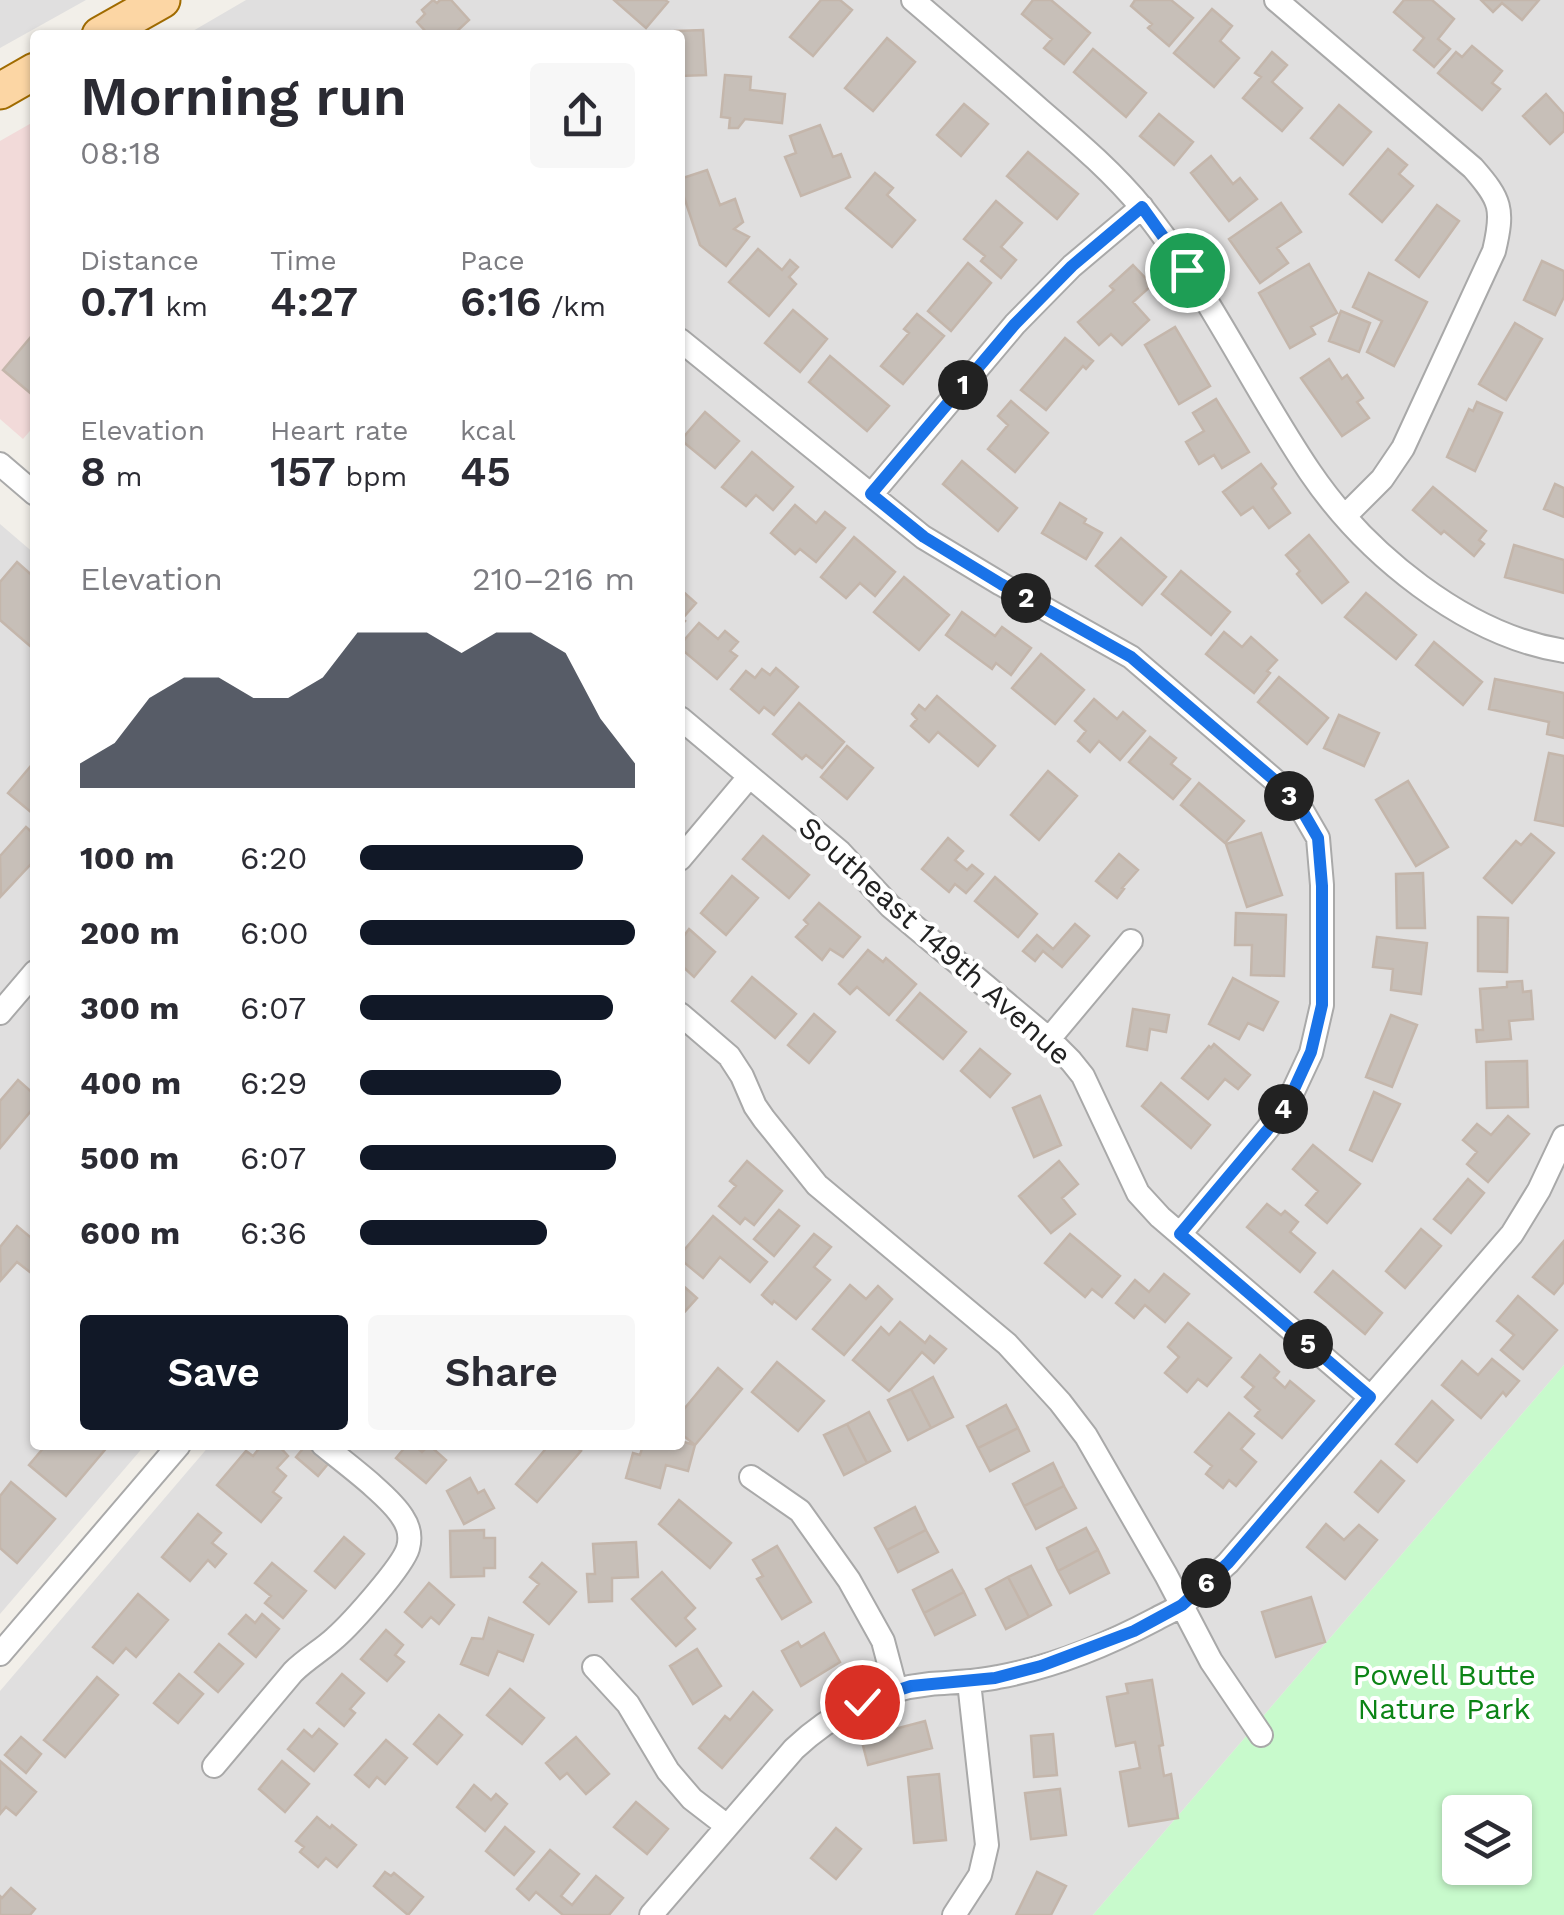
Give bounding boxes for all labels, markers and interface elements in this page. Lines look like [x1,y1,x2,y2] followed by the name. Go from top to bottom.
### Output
[530,63,635,168] button: share
[80,64,407,128] text: Morning run
[80,134,161,172] text: 08:18
[1145,228,1230,313] pin
[1160,243,1215,298] icon: arrive
[80,244,199,277] text: Distance
[270,244,337,277] text: Time
[460,244,525,277] text: Pace
[80,277,156,326] text: 0.71
[270,277,358,326] text: 4:27
[460,277,542,326] text: 6:16
[156,290,208,323] text: km
[542,290,606,323] text: /km
[938,360,988,410] pin: 1
[957,368,969,401] text: 1
[80,414,205,447] text: Elevation
[270,414,408,447] text: Heart rate
[460,414,515,447] text: kcal
[80,447,106,496] text: 8
[270,447,336,496] text: 157
[460,447,511,496] text: 45
[106,460,142,493] text: m
[336,460,407,493] text: bpm
[80,560,223,598] text: Elevation
[472,560,635,598] text: 210–216 m
[1001,573,1051,623] pin: 2
[1018,581,1034,614] text: 2
[1264,771,1314,821] pin: 3
[1281,779,1297,812] text: 3
[792,809,1079,1072] street label: Southeast 149th Avenue
[80,839,174,877] text: 100 m
[240,839,308,877] text: 6:20
[80,914,180,952] text: 200 m
[240,914,309,952] text: 6:00
[80,989,179,1027] text: 300 m
[240,989,306,1027] text: 6:07
[80,1064,181,1102] text: 400 m
[240,1064,307,1102] text: 6:29
[1258,1084,1308,1134] pin: 4
[1274,1092,1292,1125] text: 4
[80,1139,179,1177] text: 500 m
[240,1139,306,1177] text: 6:07
[80,1214,180,1252] text: 600 m
[240,1214,307,1252] text: 6:36
[80,1315,348,1430] button: Save
[368,1315,635,1430] button: Share
[1283,1319,1333,1369] pin: 5
[1300,1327,1316,1360] text: 5
[1181,1558,1231,1608] pin: 6
[1197,1566,1215,1599] text: 6
[1352,1657,1536,1726] park label: Powell Butte Nature Park
[820,1660,905,1745] pin
[835,1675,890,1730] icon: check
[1442,1795,1532,1885] map controls
[1442,1795,1532,1885] button: layers

